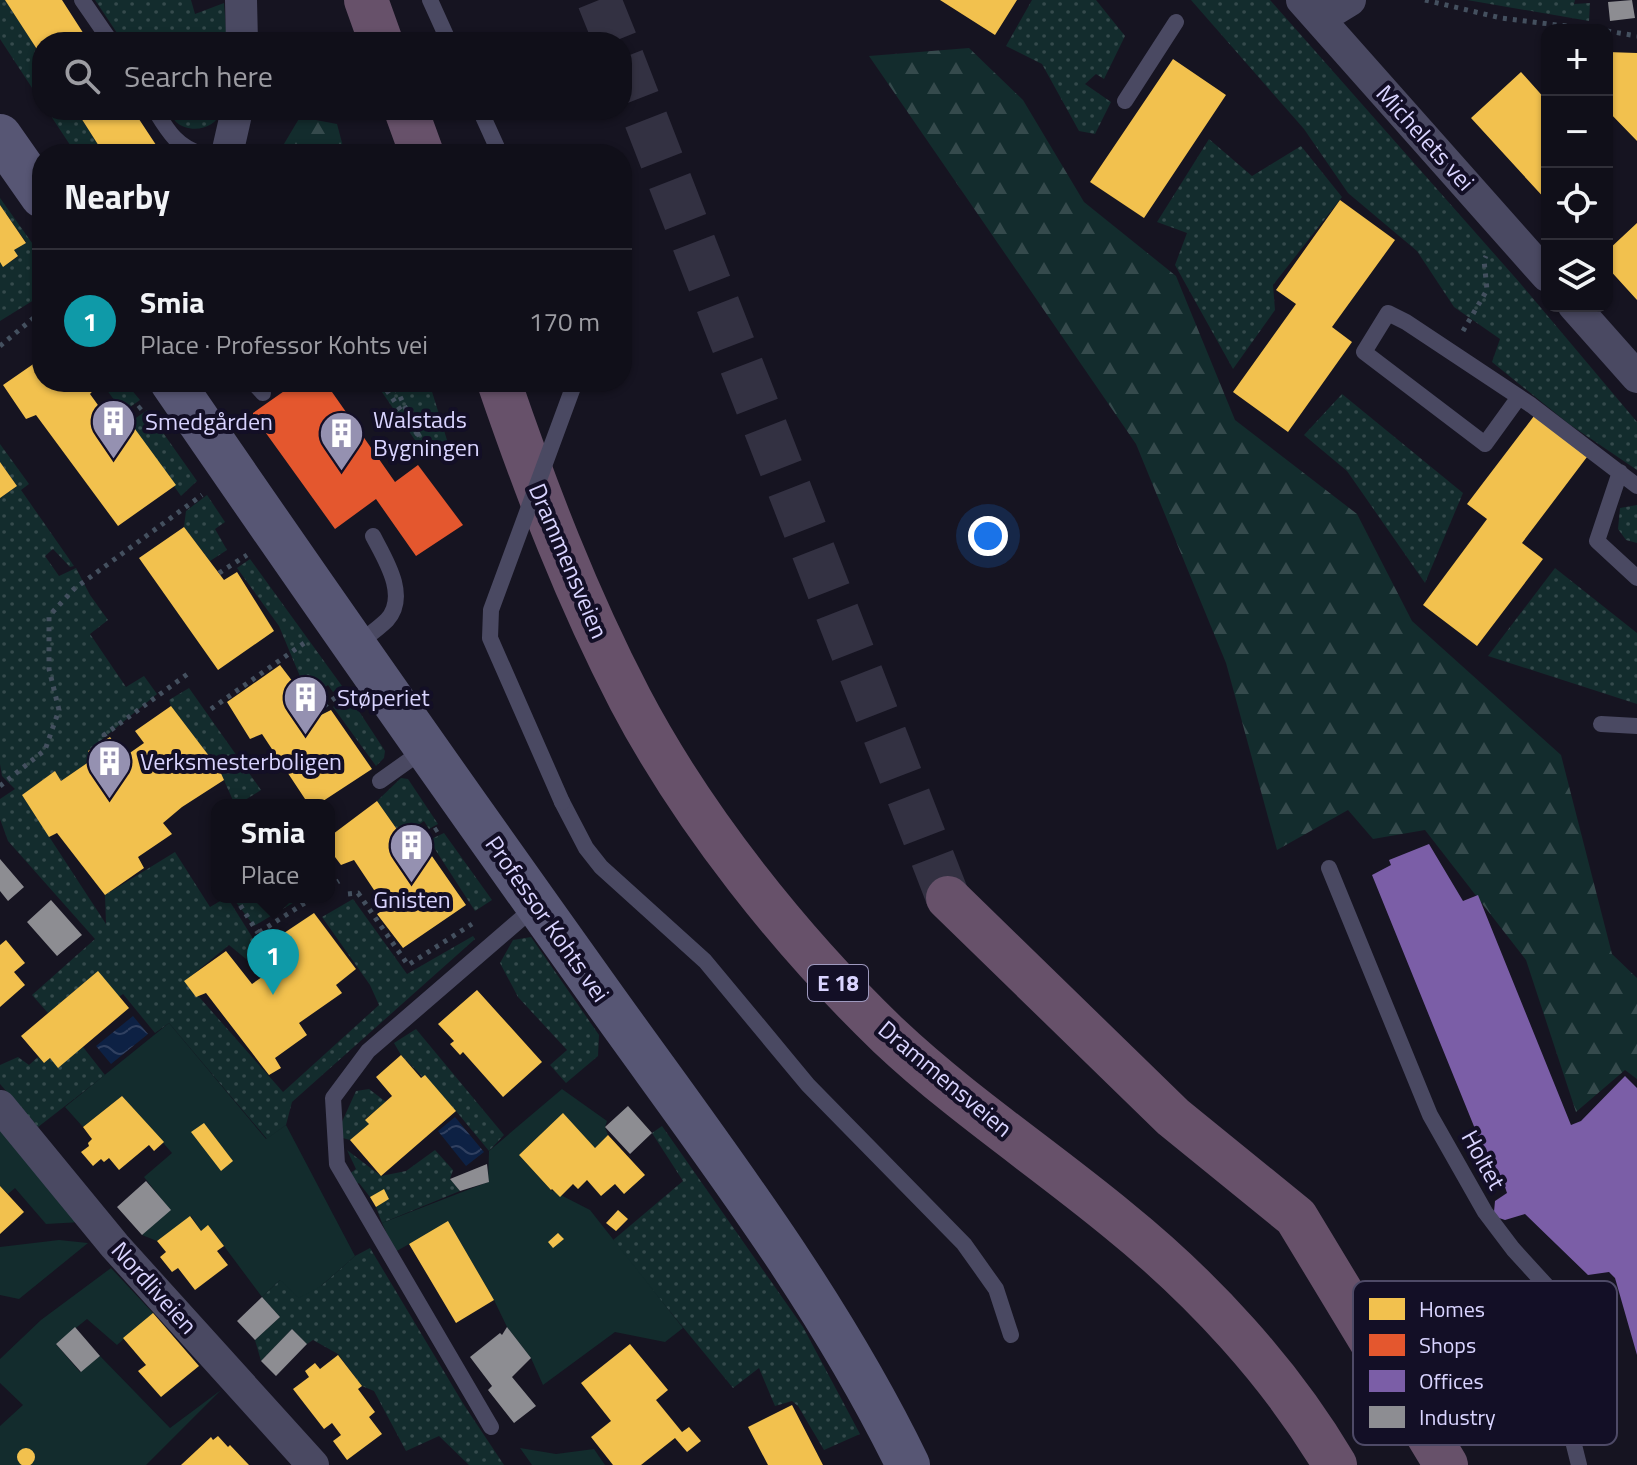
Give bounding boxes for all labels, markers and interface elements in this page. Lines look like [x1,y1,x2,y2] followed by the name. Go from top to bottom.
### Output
[1541,24,1613,312] map controls
[1541,24,1613,96] button: +
[32,32,632,120] search box
[124,53,273,99] text: Search here
[60,54,104,98] icon: search
[1368,76,1483,198] street label: Michelets vei
[1541,96,1613,168] button: −
[1541,168,1613,240] button: locate
[64,170,170,222] text: Nearby
[1541,240,1613,312] button: layers
[140,279,205,325] text: Smia
[83,302,97,341] text: 1
[529,302,600,341] text: 170 m
[140,325,428,364] text: Place · Professor Kohts vei
[90,398,138,461] building icon: Smedgården
[373,401,480,465] place label: Walstads Bygningen
[145,403,273,439] place label: Smedgården
[318,410,366,473] building icon: Walstads Bygningen
[520,477,618,644] street label: Drammensveien
[968,516,1008,556] your location
[282,674,330,737] building icon: Støperiet
[337,679,430,715] place label: Støperiet
[85,738,133,801] building icon: Verksmesterboligen
[140,743,342,779] place label: Verksmesterboligen
[211,799,335,903] popup
[241,809,305,855] text: Smia
[388,822,436,885] building icon: Gnisten
[477,828,619,1009] street label: Professor Kohts vei
[241,855,299,894] text: Place
[373,881,451,917] place label: Gnisten
[247,929,299,995] pin: 1
[808,965,868,1001] road number: E 18
[871,1011,1021,1145] street label: Drammensveien
[1453,1123,1515,1196] street label: Holtet
[103,1233,206,1342] street label: Nordliveien
[1353,1281,1617,1445] legend
[1419,1292,1485,1326] text: Homes
[1419,1328,1476,1362] text: Shops
[1419,1364,1484,1398] text: Offices
[1419,1400,1496,1434] text: Industry

